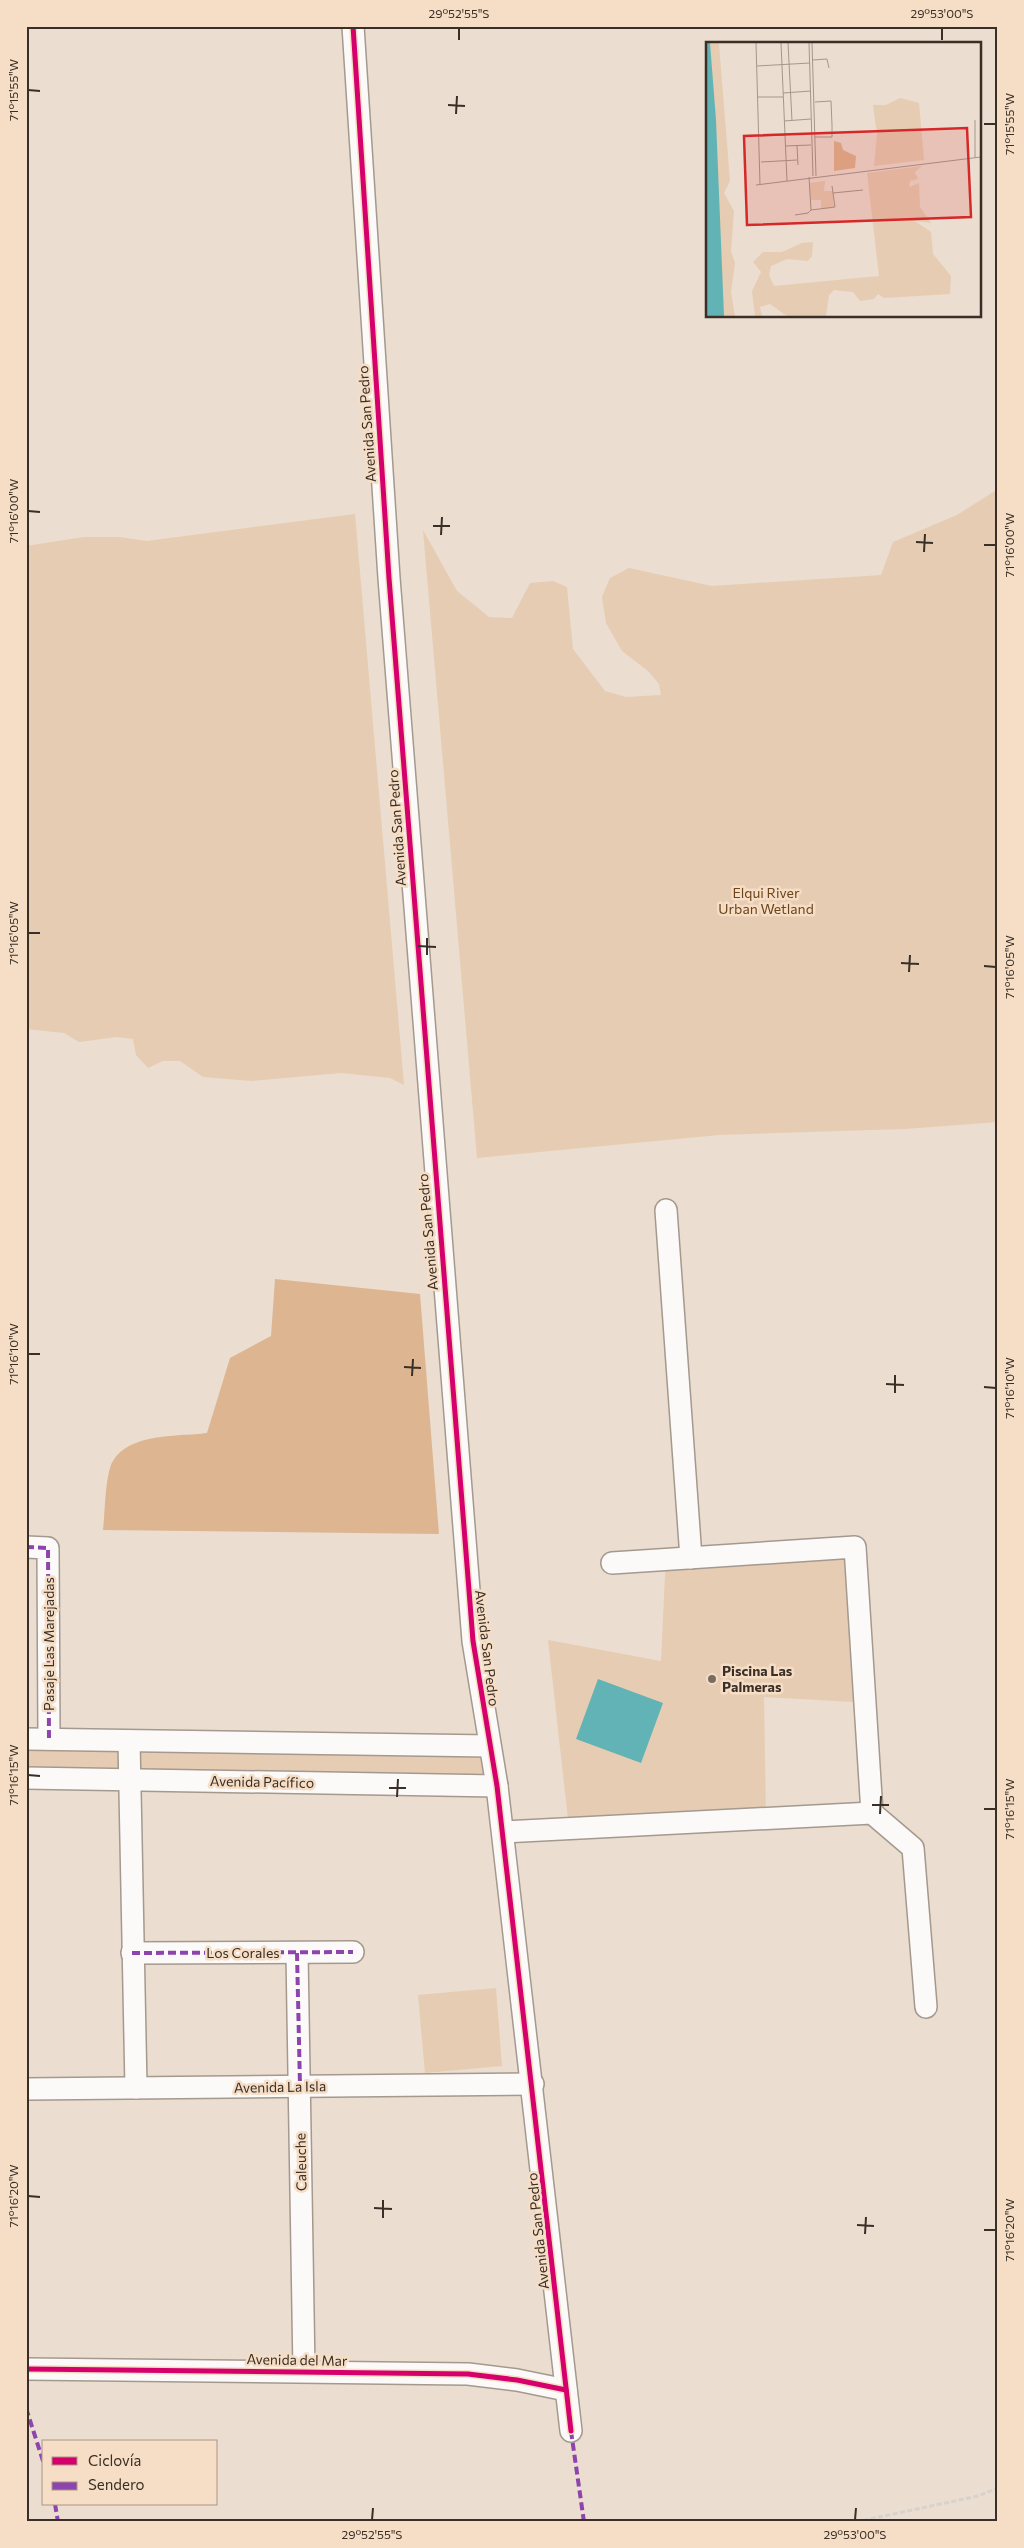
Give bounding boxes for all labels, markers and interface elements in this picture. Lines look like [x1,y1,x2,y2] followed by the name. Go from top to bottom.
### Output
[429,6,489,20] text: 29°52'55"S
[911,6,973,20] text: 29°53'00"S
[706,42,982,318] inset map
[6,59,20,121] text: 71°15'55"W
[1002,93,1016,155] text: 71°15'55"W
[354,365,379,483] street label: Avenida San Pedro
[6,479,20,543] text: 71°16'00"W
[1002,513,1016,577] text: 71°16'00"W
[384,769,409,887] street label: Avenida San Pedro
[718,884,814,917] park label: Elqui River Urban Wetland
[6,901,20,965] text: 71°16'05"W
[1002,935,1016,999] text: 71°16'05"W
[414,1173,441,1291] street label: Avenida San Pedro
[6,1323,20,1385] text: 71°16'10"W
[1002,1357,1016,1419] text: 71°16'10"W
[40,1577,57,1711] street label: Pasaje Las Marejadas
[472,1589,503,1707] street label: Avenida San Pedro
[722,1662,793,1695] place label: Piscina Las Palmeras
[706,1673,718,1685] marker: Piscina Las Palmeras
[6,1745,20,1805] text: 71°16'15"W
[210,1772,314,1791] street label: Avenida Pacífico
[1002,1779,1016,1839] text: 71°16'15"W
[206,1944,280,1961] street label: Los Corales
[234,2077,326,2096] street label: Avenida La Isla
[291,2133,310,2191] street label: Caleuche
[6,2164,20,2228] text: 71°16'20"W
[523,2172,552,2290] street label: Avenida San Pedro
[1002,2198,1016,2262] text: 71°16'20"W
[246,2350,348,2369] street label: Avenida del Mar
[42,2440,218,2506] legend
[88,2451,141,2469] text: Ciclovía
[88,2475,145,2493] text: Sendero
[342,2527,402,2541] text: 29°52'55"S
[824,2527,886,2541] text: 29°53'00"S

